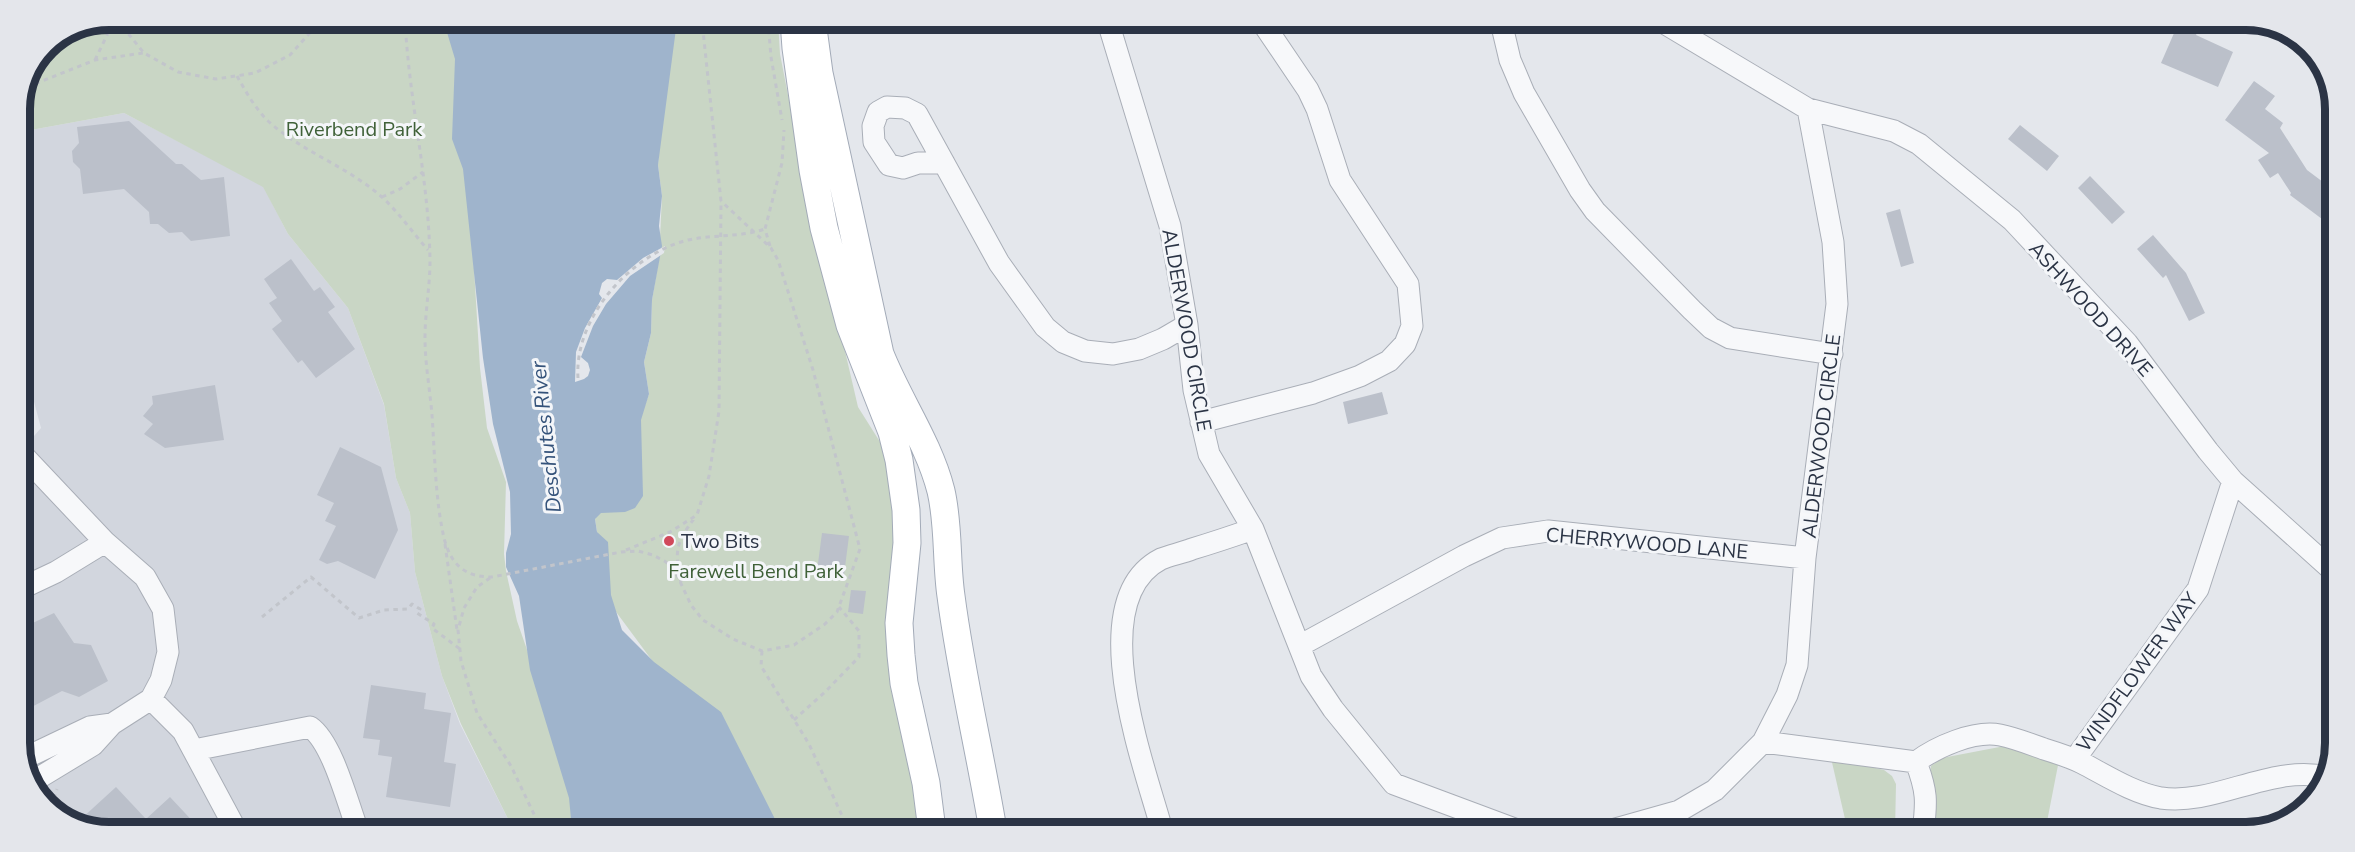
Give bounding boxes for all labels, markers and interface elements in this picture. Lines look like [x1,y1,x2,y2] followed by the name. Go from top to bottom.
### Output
[286,116,423,143] park label: Riverbend Park
[1155,227,1218,434] street label: ALDERWOOD CIRCLE
[2023,236,2159,383] street label: ASHWOOD DRIVE
[1796,333,1847,540] street label: ALDERWOOD CIRCLE
[524,359,568,514] water label: Deschutes River
[1545,521,1749,566] street label: CHERRYWOOD LANE
[681,528,759,555] place label: Two Bits
[662,534,676,548] marker: Two Bits
[668,558,845,585] park label: Farewell Bend Park
[2070,586,2205,758] street label: WINDFLOWER WAY

